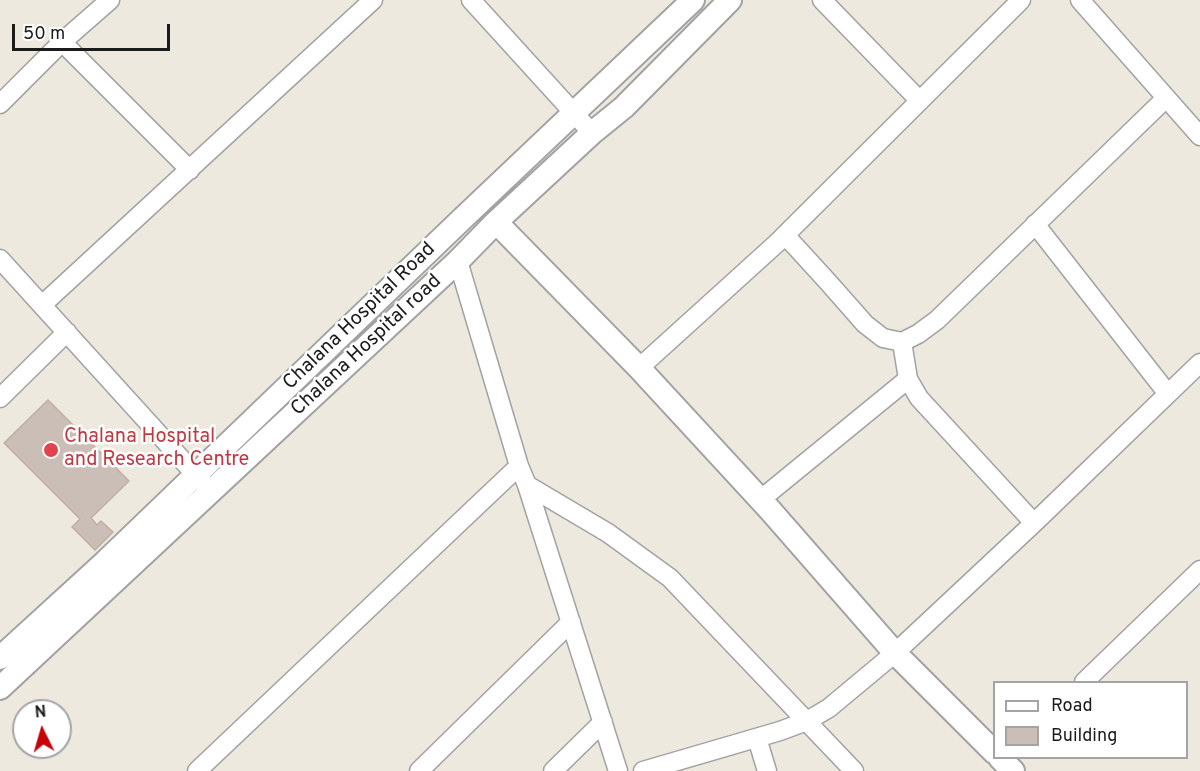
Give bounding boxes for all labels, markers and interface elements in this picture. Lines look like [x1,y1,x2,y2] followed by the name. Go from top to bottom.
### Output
[15,12,172,50] scale bar
[23,23,65,46] text: 50 m
[279,238,441,396] street label: Chalana Hospital Road
[287,270,447,422] street label: Chalana Hospital road
[64,426,249,473] place label: Chalana Hospital and Research Centre
[42,441,60,459] marker: Chalana Hospital and Research Centre
[993,681,1188,759] legend
[1051,695,1093,718] text: Road
[12,699,72,759] north arrow
[34,703,47,724] text: N
[1051,725,1117,748] text: Building

